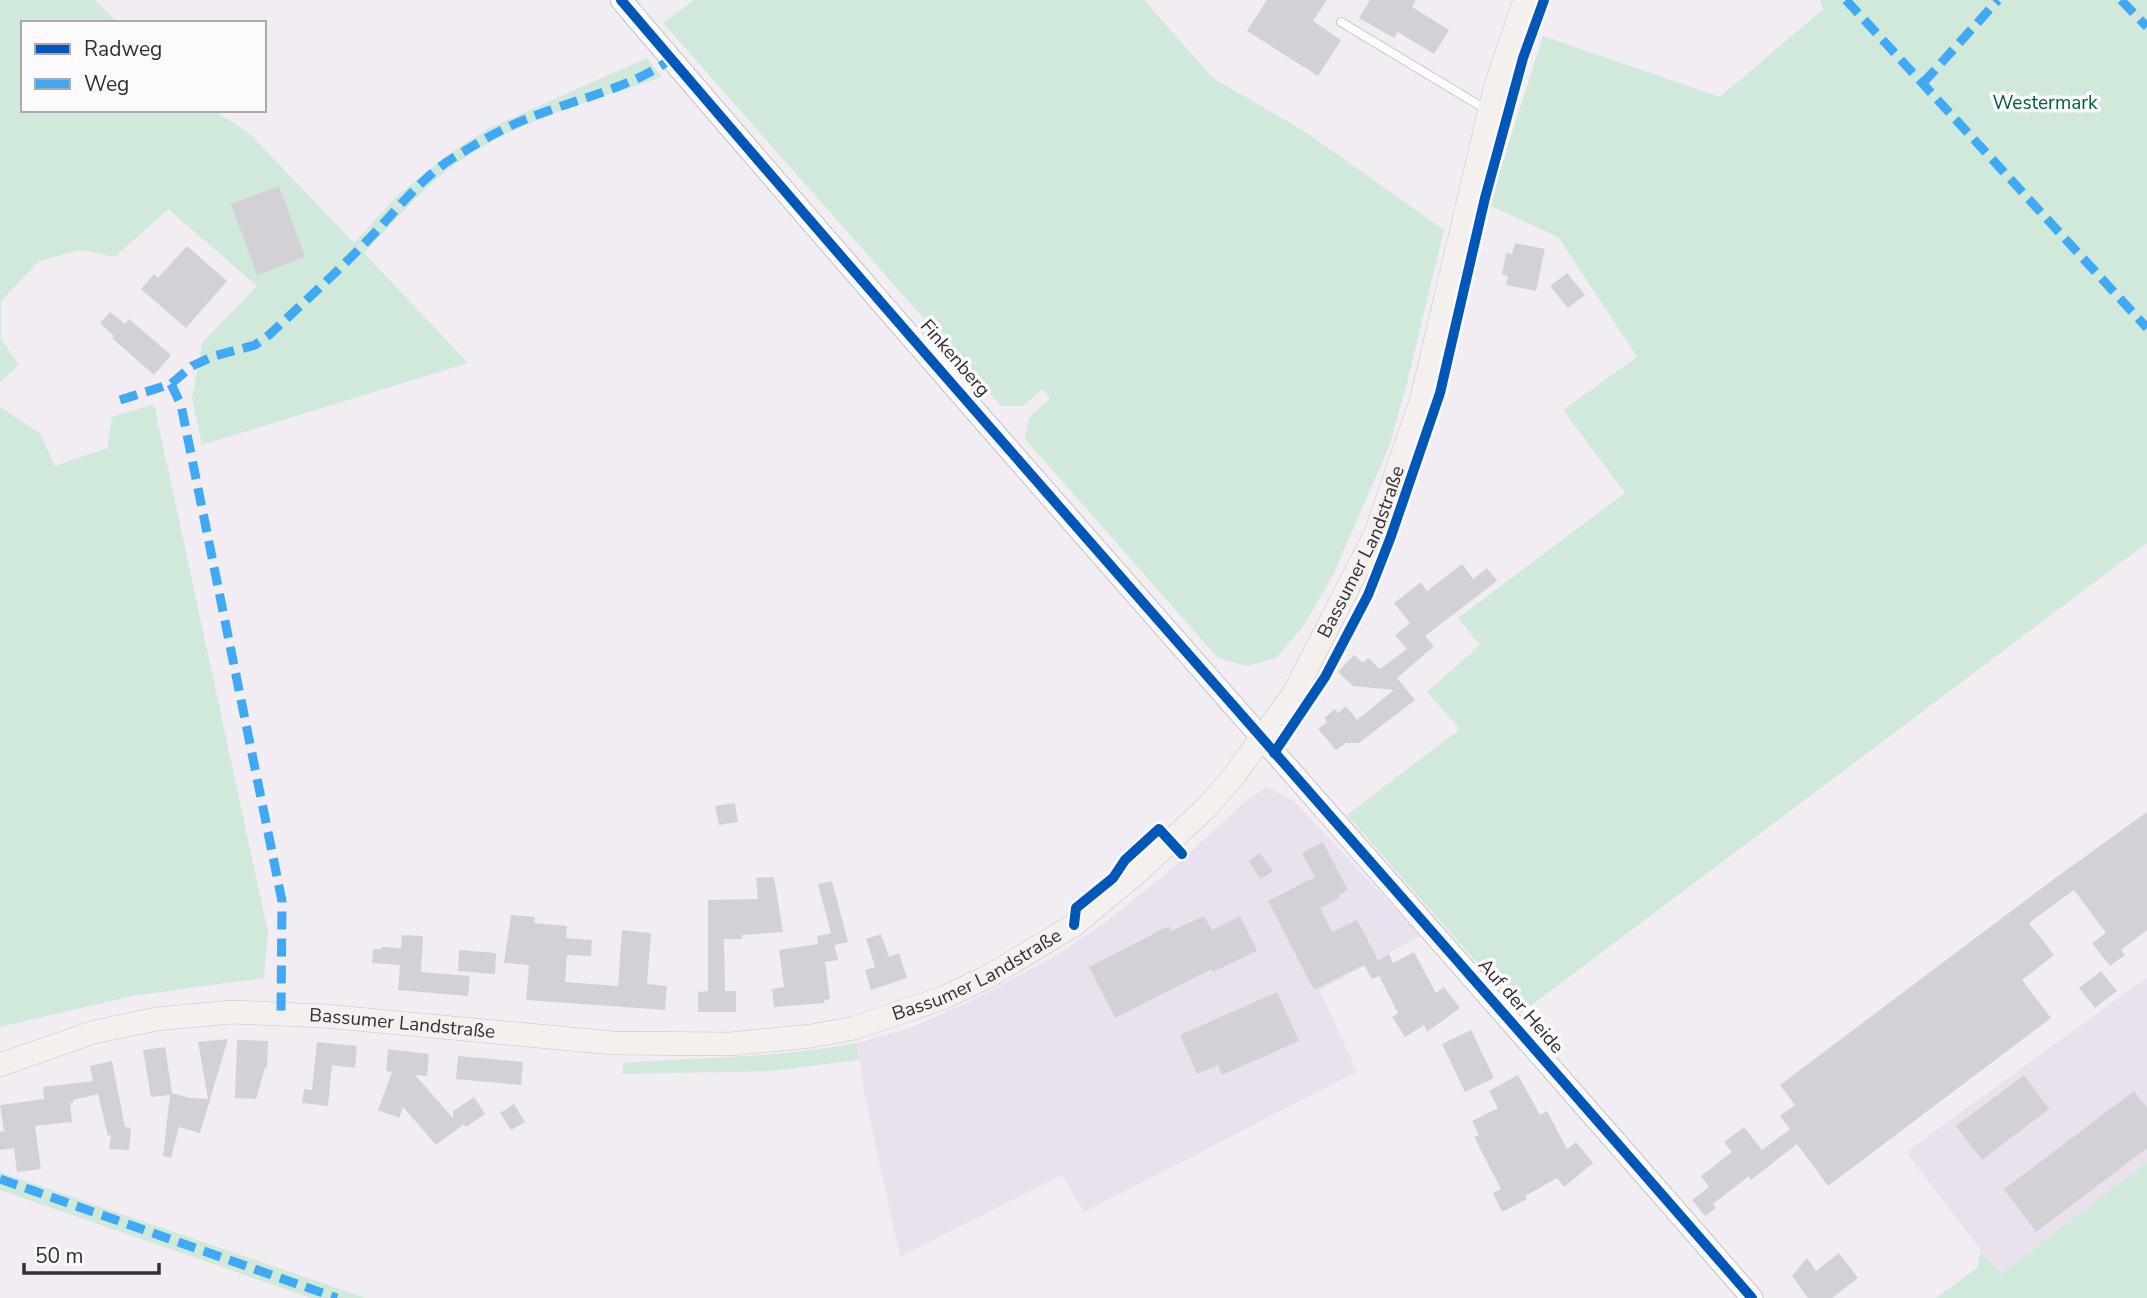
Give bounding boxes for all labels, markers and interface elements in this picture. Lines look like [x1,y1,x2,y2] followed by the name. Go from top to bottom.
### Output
[21,21,266,112] legend
[84,35,162,63] text: Radweg
[84,70,129,98] text: Weg
[1992,90,2098,116] park label: Westermark
[914,314,996,402] street label: Finkenberg
[1311,462,1411,642] street label: Bassumer Landstraße
[889,922,1067,1027] street label: Bassumer Landstraße
[1472,953,1570,1059] street label: Auf der Heide
[309,1002,496,1045] street label: Bassumer Landstraße
[24,1232,159,1276] scale bar
[35,1242,84,1270] text: 50 m

